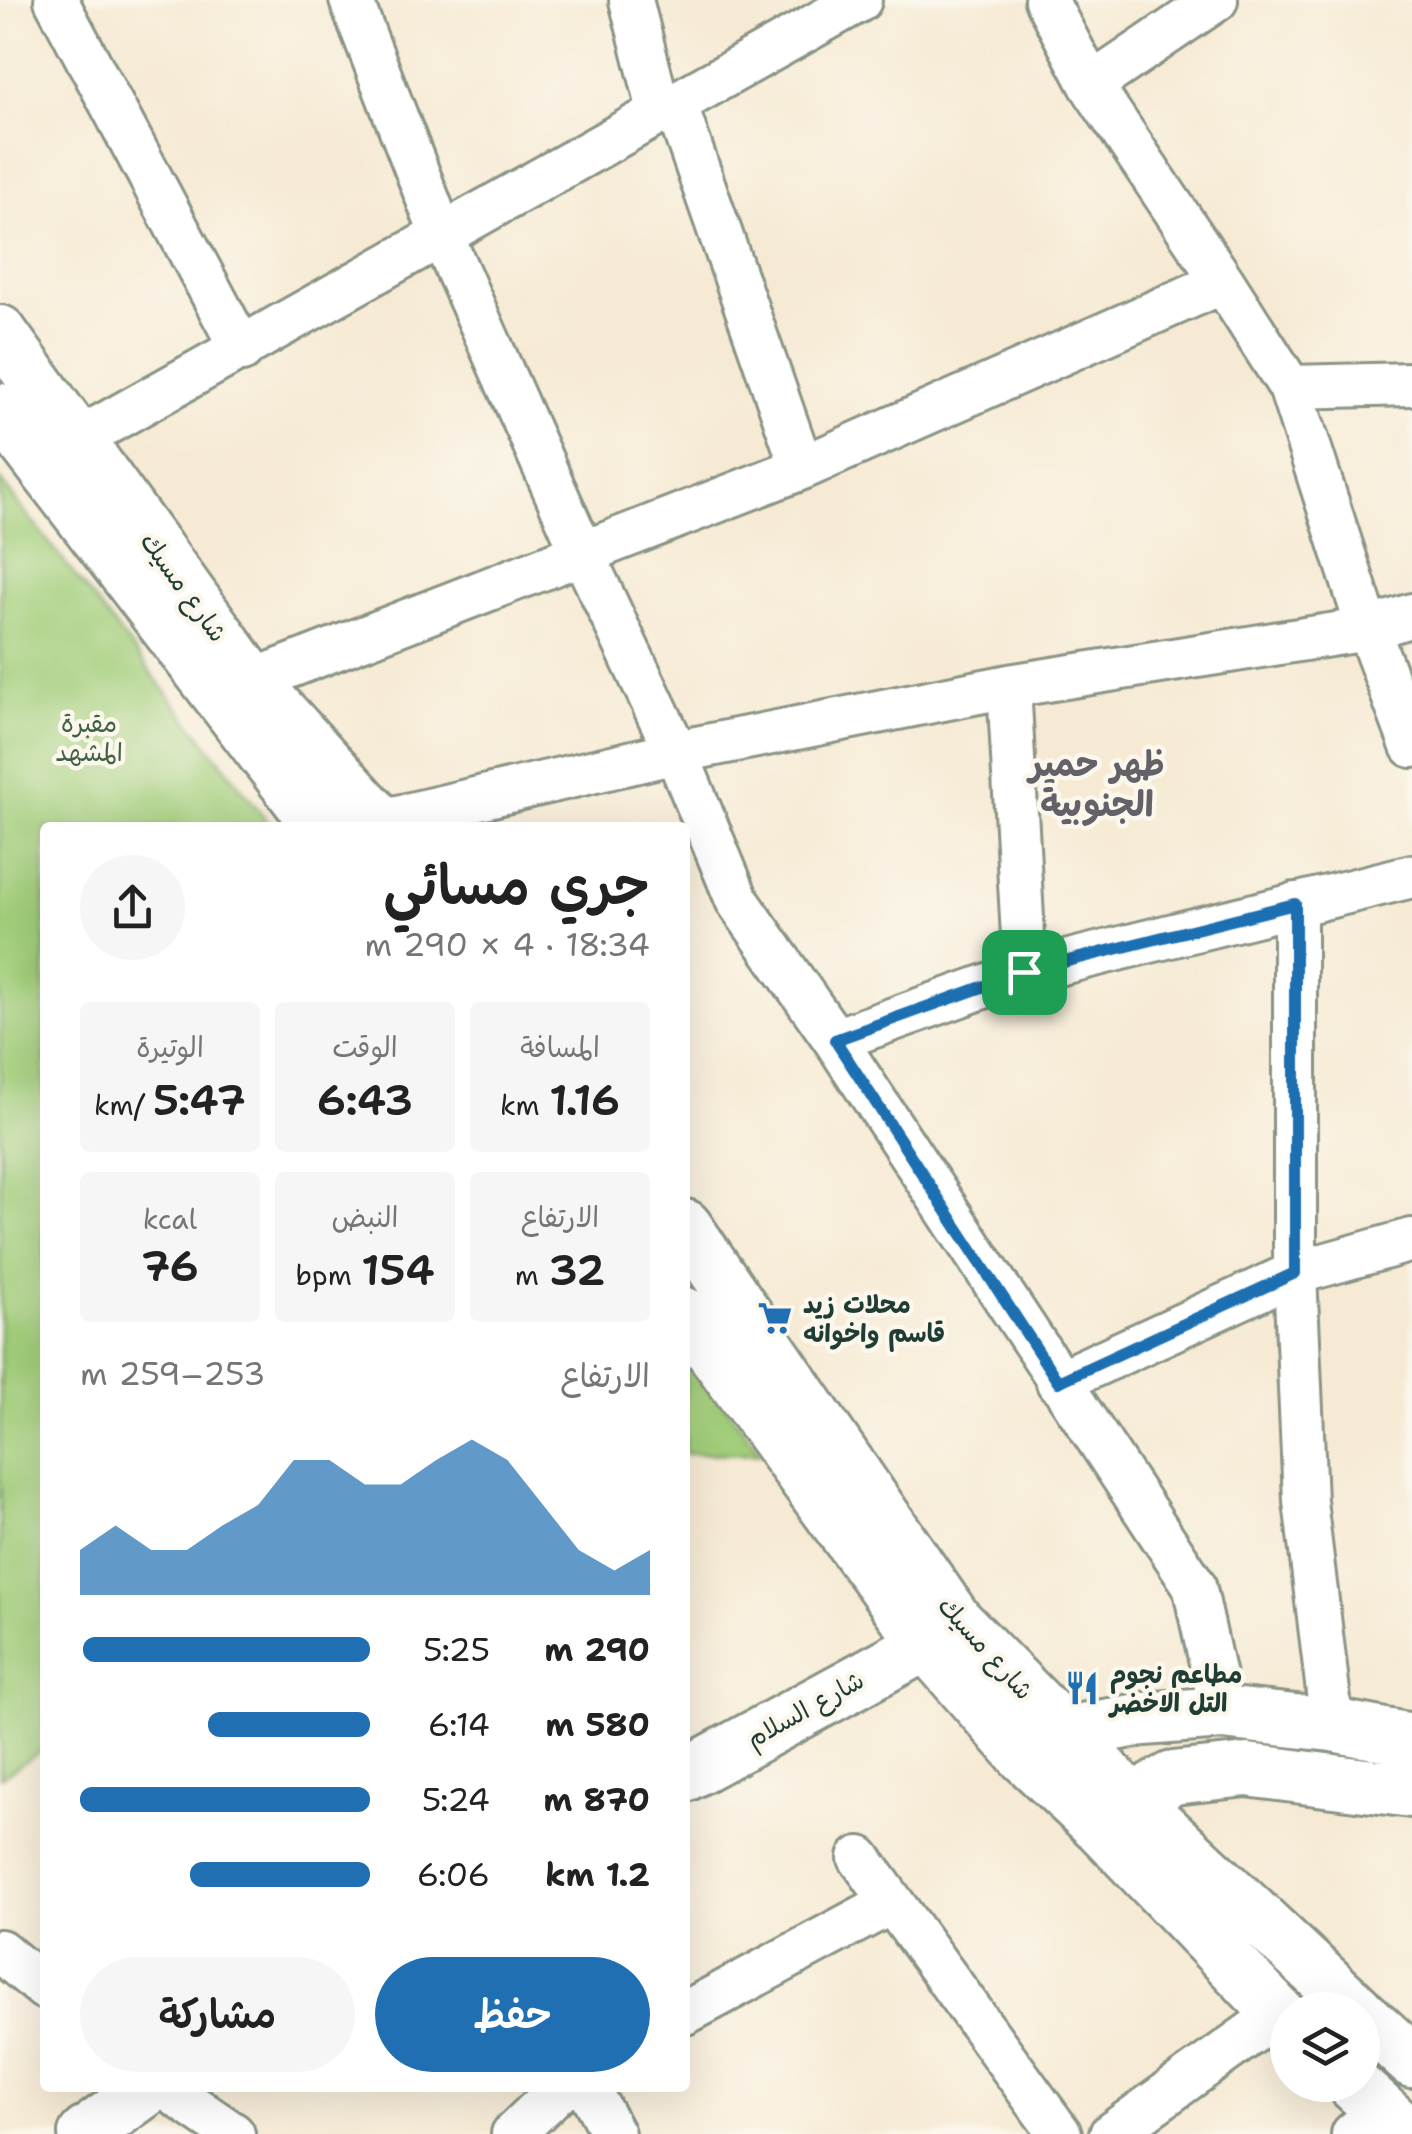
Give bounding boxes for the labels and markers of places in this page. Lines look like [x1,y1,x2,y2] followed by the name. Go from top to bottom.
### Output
[982,930,1067,1015] pin
[803,1287,945,1352] place label: محلات زيد قاسم واخوانه
[756,1299,794,1337] supermarket icon: محلات زيد قاسم واخوانه
[1108,1657,1242,1720] place label: مطاعم نجوم التل الاخضر
[1063,1669,1101,1707] restaurant icon: مطاعم نجوم التل الاخضر

